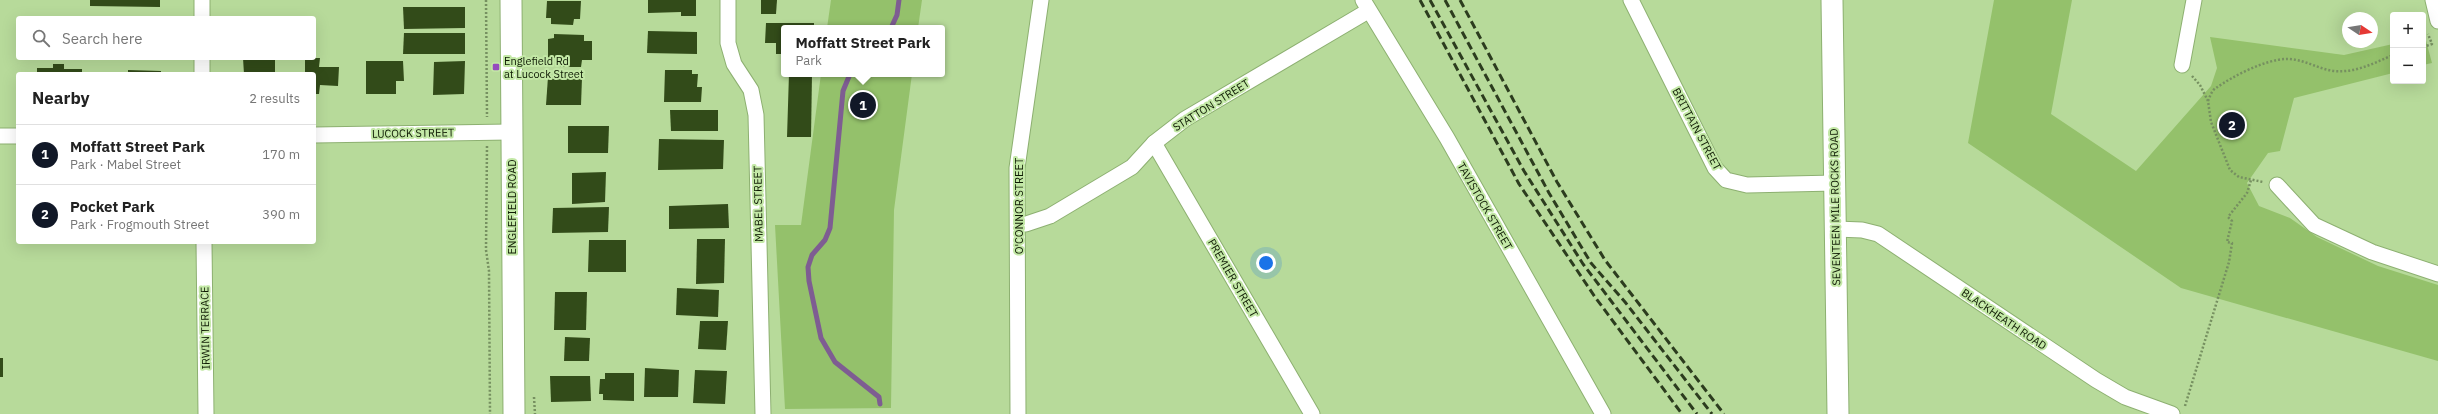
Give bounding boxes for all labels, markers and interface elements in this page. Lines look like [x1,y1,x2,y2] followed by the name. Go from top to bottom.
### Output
[2342,12,2378,48] north arrow
[2390,12,2426,84] map controls
[2390,12,2426,48] button: +
[16,16,316,60] search box
[781,25,945,77] popup
[30,27,52,49] icon: search
[62,29,142,48] text: Search here
[796,33,930,52] text: Moffatt Street Park
[2390,48,2426,84] button: −
[796,52,822,69] text: Park
[504,54,584,81] place label: Englefield Rd at Lucock Street
[491,62,501,72] marker: Englefield Rd at Lucock Street
[1170,75,1252,134] street label: STATTON STREET
[1669,85,1725,173] street label: BRITTAIN STREET
[32,87,90,109] text: Nearby
[249,90,300,107] text: 2 results
[850,90,876,120] pin: 1
[2219,110,2245,140] pin: 2
[372,125,455,141] street label: LUCOCK STREET
[1827,128,1843,286] street label: SEVENTEEN MILE ROCKS ROAD
[70,137,205,156] text: Moffatt Street Park
[41,146,49,163] text: 1
[262,146,300,163] text: 170 m
[70,156,181,173] text: Park · Mabel Street
[1012,157,1026,254] street label: O'CONNOR STREET
[505,159,519,255] street label: ENGLEFIELD ROAD
[1454,160,1516,253] street label: TAVISTOCK STREET
[750,165,766,242] street label: MABEL STREET
[70,197,155,216] text: Pocket Park
[41,206,49,223] text: 2
[262,206,300,223] text: 390 m
[70,216,209,233] text: Park · Frogmouth Street
[1205,236,1261,320] street label: PREMIER STREET
[1256,253,1276,273] your location
[1959,285,2049,353] street label: BLACKHEATH ROAD
[197,286,213,370] street label: IRWIN TERRACE

